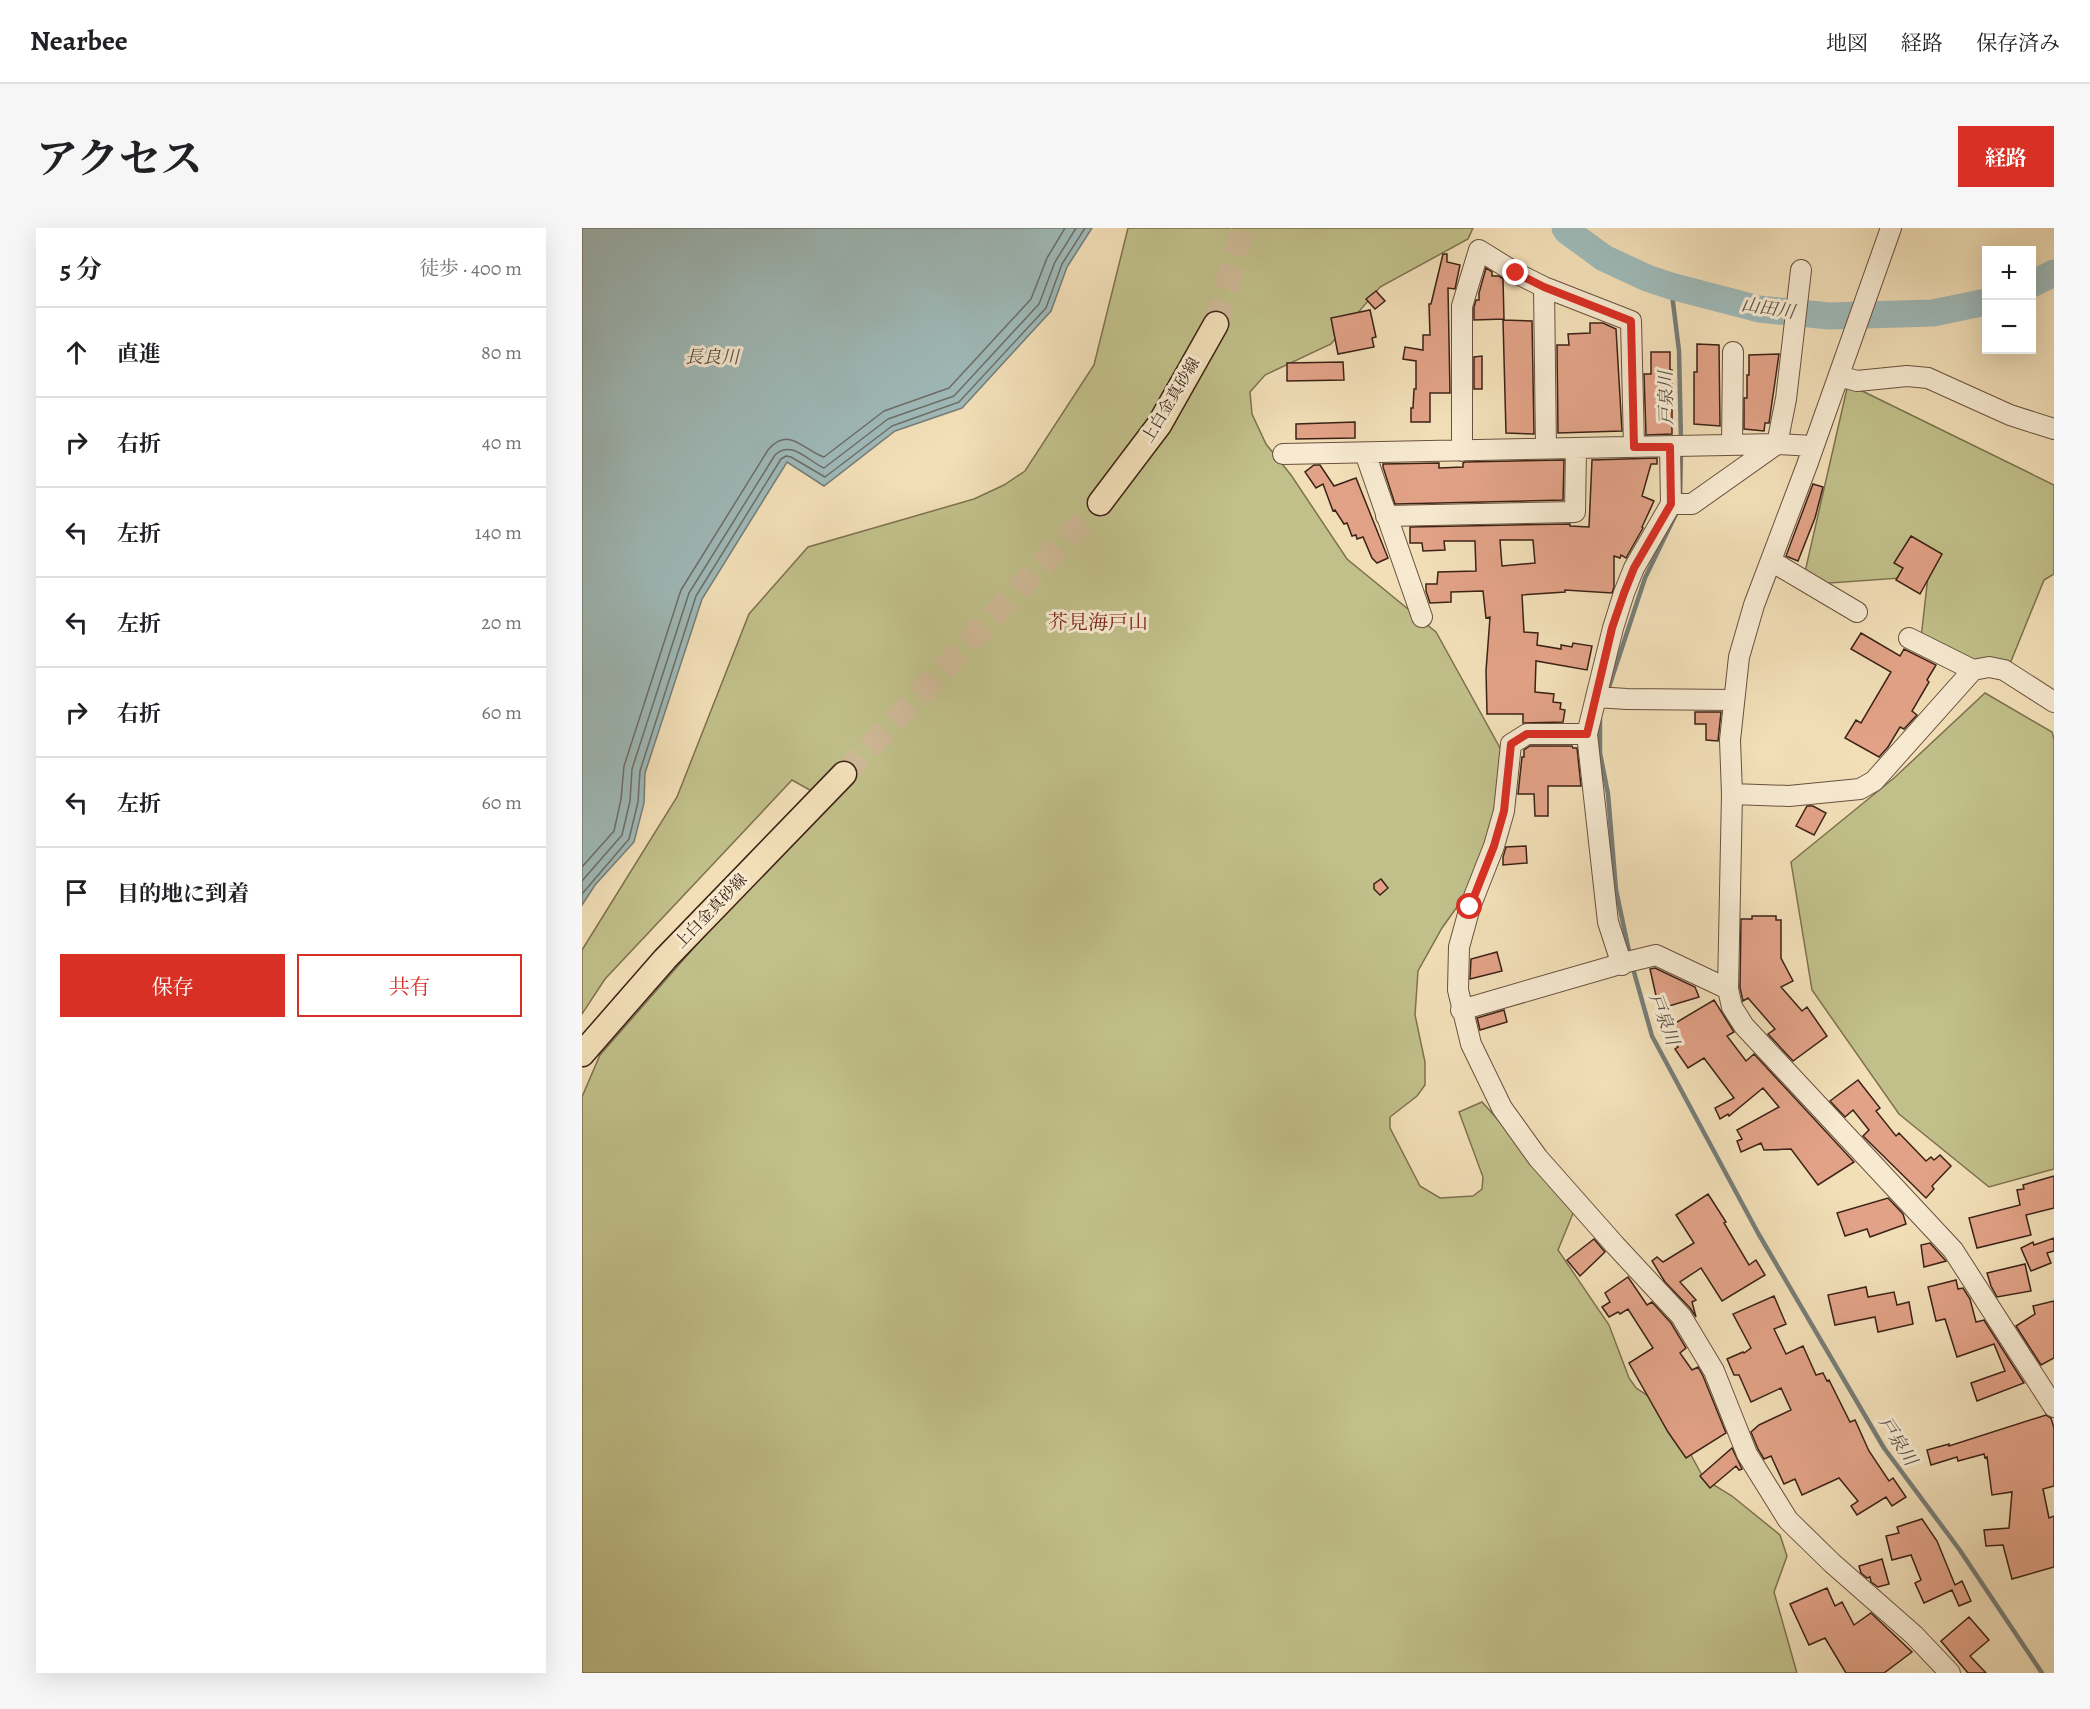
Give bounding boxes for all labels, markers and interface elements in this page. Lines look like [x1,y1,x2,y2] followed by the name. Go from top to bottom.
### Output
[30,22,128,60] text: Nearbee
[1826,29,1868,57] text: 地図
[1901,29,1943,57] text: 経路
[1976,29,2060,57] text: 保存済み
[1958,126,2054,187] button: 経路
[36,130,203,187] text: アクセス
[1982,246,2036,354] map controls
[1982,246,2036,300] button: +
[60,252,102,287] text: 5 分
[419,255,522,282] text: 徒歩 · 400 m
[1502,259,1528,285] route end
[1739,292,1799,324] water label: 山田川
[1982,300,2036,354] button: −
[60,336,93,369] icon: ahead
[117,339,161,369] text: 直進
[481,339,522,366] text: 80 m
[685,345,741,369] water label: 長良川
[1137,353,1205,447] street label: 上白金真砂線
[1653,369,1678,425] water label: 戸泉川
[60,426,93,459] icon: right
[117,429,161,459] text: 右折
[482,429,522,456] text: 40 m
[60,516,93,549] icon: left
[117,519,161,549] text: 左折
[475,519,522,546] text: 140 m
[60,606,93,639] icon: left
[117,609,161,639] text: 左折
[481,609,522,636] text: 20 m
[1048,609,1148,636] district label: 芥見海戸山
[60,696,93,729] icon: right
[117,699,161,729] text: 右折
[482,699,522,726] text: 60 m
[60,786,93,819] icon: left
[117,789,161,819] text: 左折
[482,789,522,816] text: 60 m
[670,869,752,953] street label: 上白金真砂線
[60,876,93,909] icon: arrive
[117,879,249,909] text: 目的地に到着
[1456,893,1482,919] route start
[60,954,285,1017] button: 保存
[297,954,522,1017] button: 共有
[1643,989,1686,1050] water label: 戸泉川
[1873,1412,1924,1472] water label: 戸泉川

